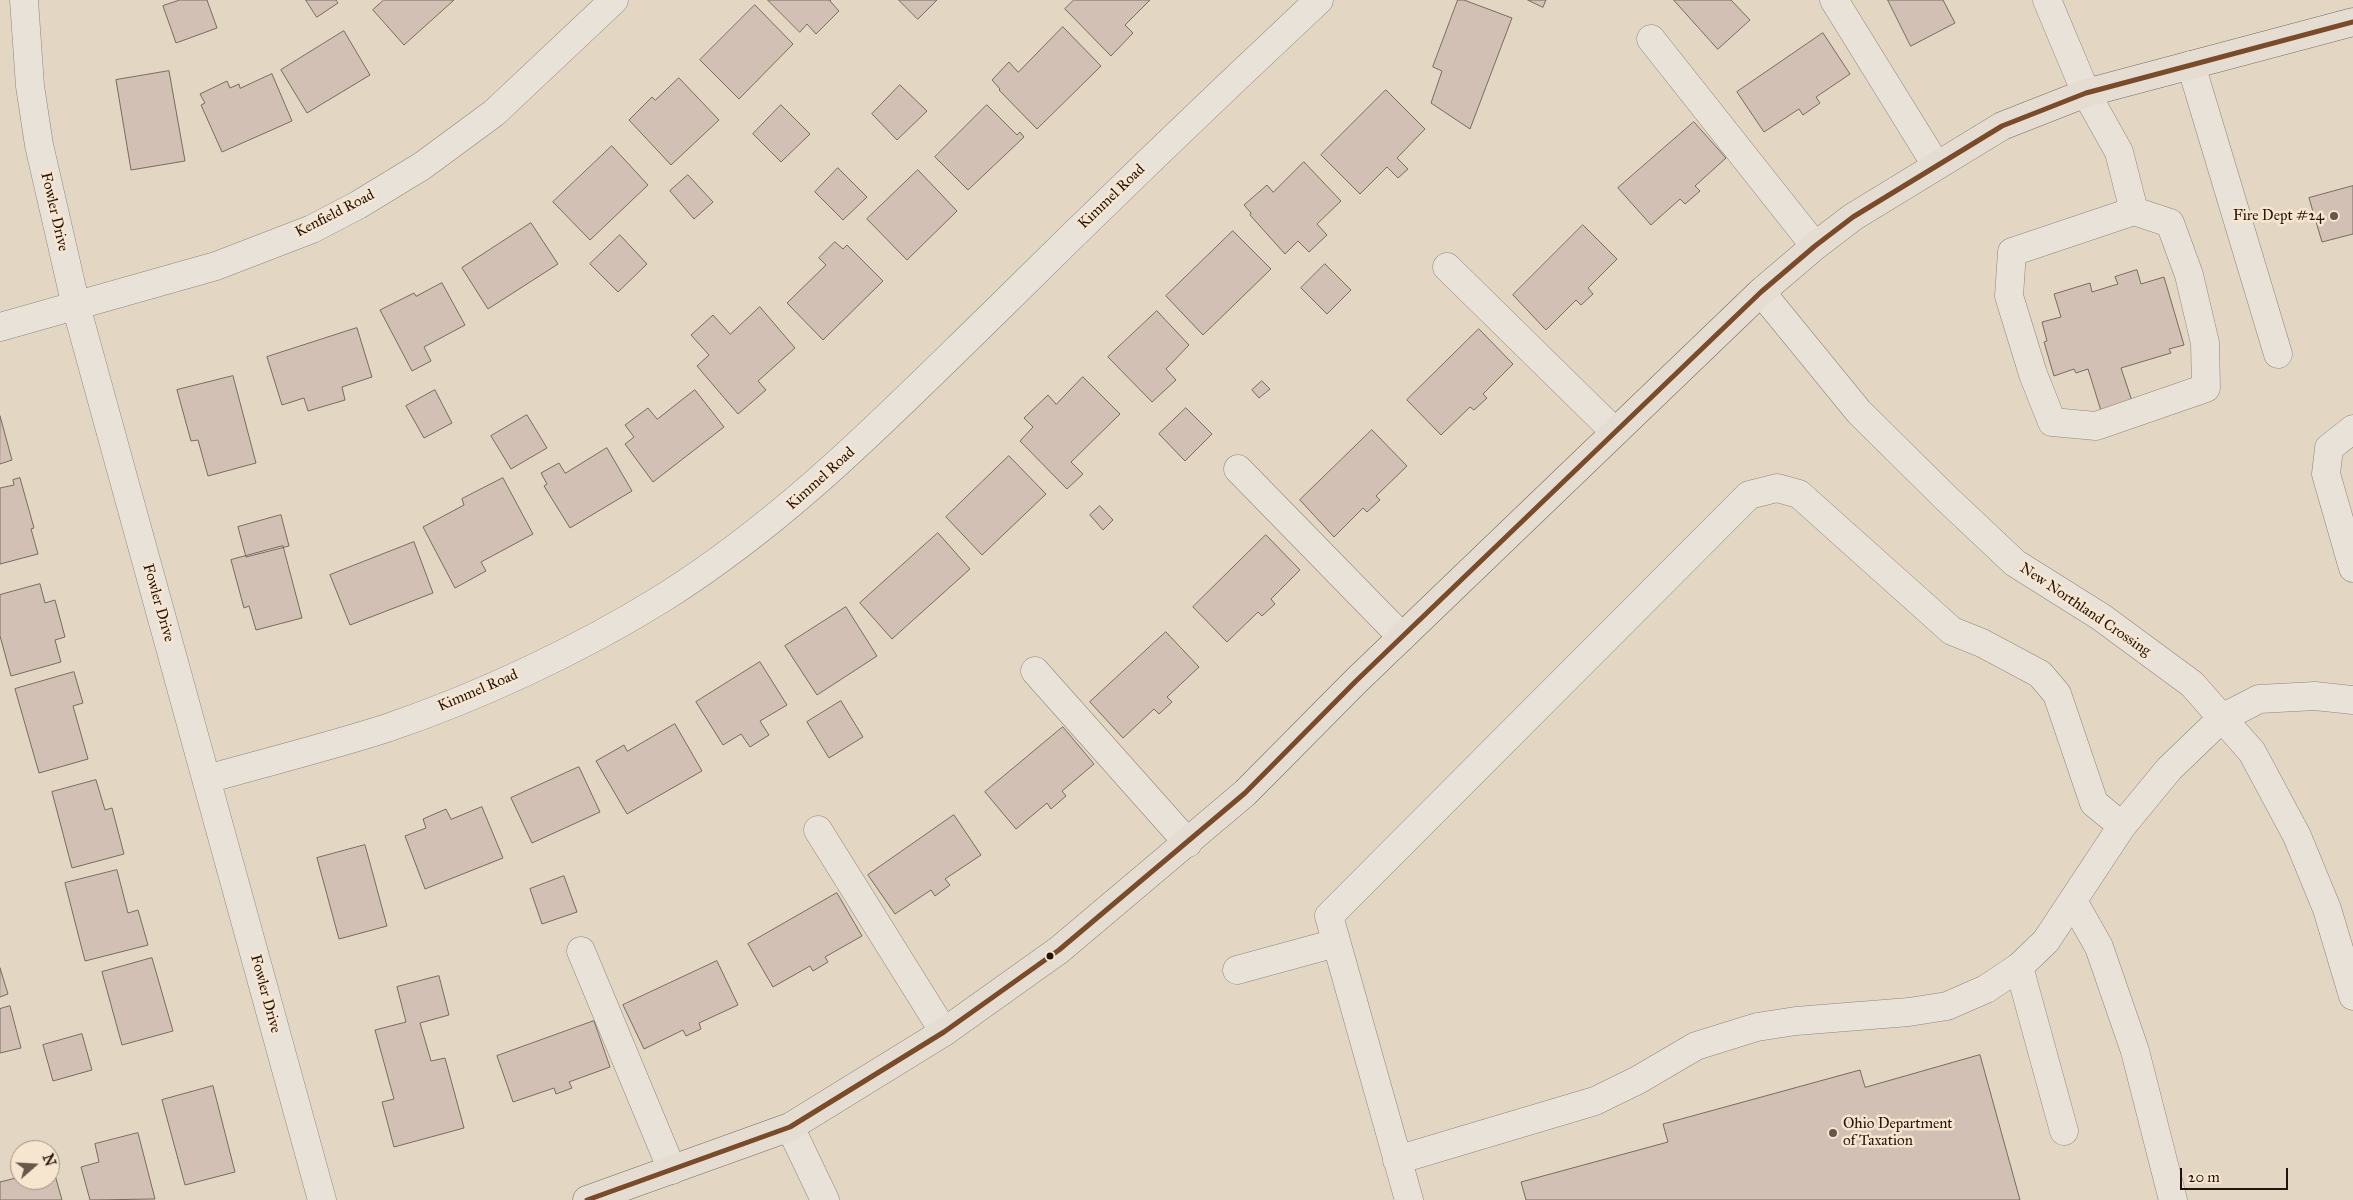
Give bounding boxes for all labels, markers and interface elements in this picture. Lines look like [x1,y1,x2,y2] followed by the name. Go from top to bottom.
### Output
[1075,161,1149,233] street label: Kimmel Road
[36,171,72,253] street label: Fowler Drive
[292,186,378,242] street label: Kenfield Road
[2233,207,2324,225] place label: Fire Dept #24
[2328,210,2340,222] marker: Fire Dept #24
[783,444,859,514] street label: Kimmel Road
[2016,559,2154,661] street label: New Northland Crossing
[138,562,178,644] street label: Fowler Drive
[435,666,521,716] street label: Kimmel Road
[1045,951,1055,961] unlabelled marker
[246,953,284,1035] street label: Fowler Drive
[1843,1115,1953,1150] place label: Ohio Department of Taxation
[1827,1127,1839,1139] marker: Ohio Department of Taxation
[10,1140,60,1190] north arrow
[39,1152,59,1169] text: N
[2183,1158,2290,1190] scale bar
[2188,1168,2220,1186] text: 20 m

